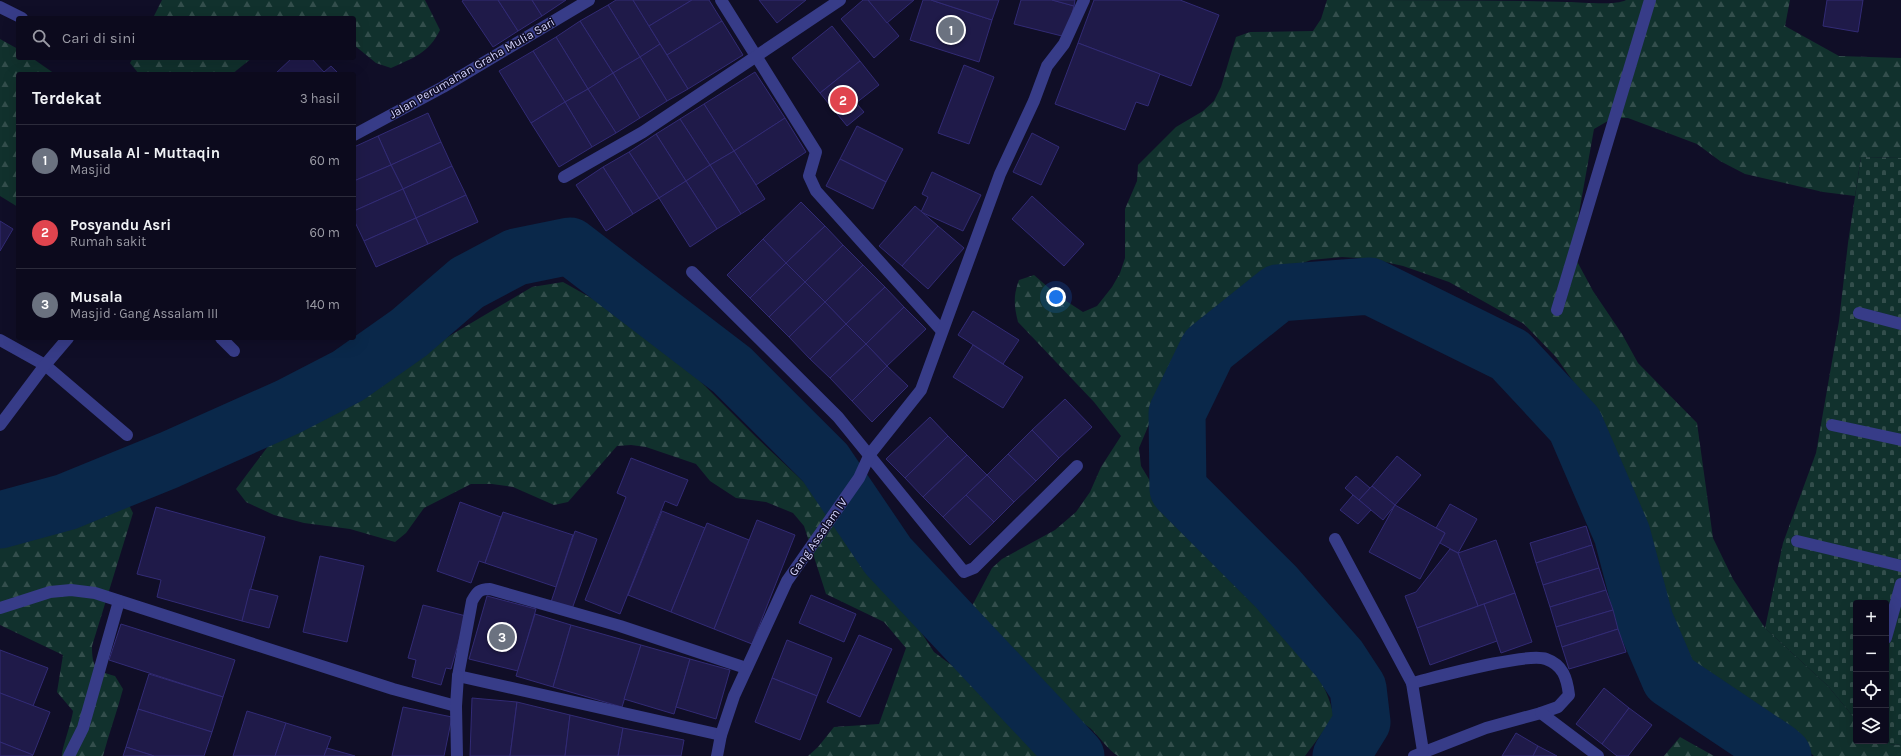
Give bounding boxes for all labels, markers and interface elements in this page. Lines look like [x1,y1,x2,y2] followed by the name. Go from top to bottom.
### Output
[387,15,557,121] street label: Jalan Perumahan Graha Mulia Sari
[938,15,964,45] pin: 1
[16,16,356,60] search box
[30,27,52,49] icon: search
[62,29,136,47] text: Cari di sini
[830,85,856,115] pin: 2
[32,88,101,108] text: Terdekat
[300,91,340,106] text: 3 hasil
[70,144,220,162] text: Musala Al - Muttaqin
[43,153,47,168] text: 1
[310,153,340,168] text: 60 m
[70,162,111,177] text: Masjid
[70,216,171,234] text: Posyandu Asri
[41,225,49,240] text: 2
[310,225,340,240] text: 60 m
[70,234,146,249] text: Rumah sakit
[1046,287,1066,307] your location
[70,288,123,306] text: Musala
[41,297,49,312] text: 3
[305,297,340,312] text: 140 m
[70,306,218,321] text: Masjid · Gang Assalam III
[786,495,850,578] street label: Gang Assalam IV
[1853,600,1889,744] map controls
[1853,600,1889,636] button: +
[489,622,515,652] pin: 3
[1853,636,1889,672] button: −
[1853,672,1889,708] button: locate
[1853,708,1889,744] button: layers

